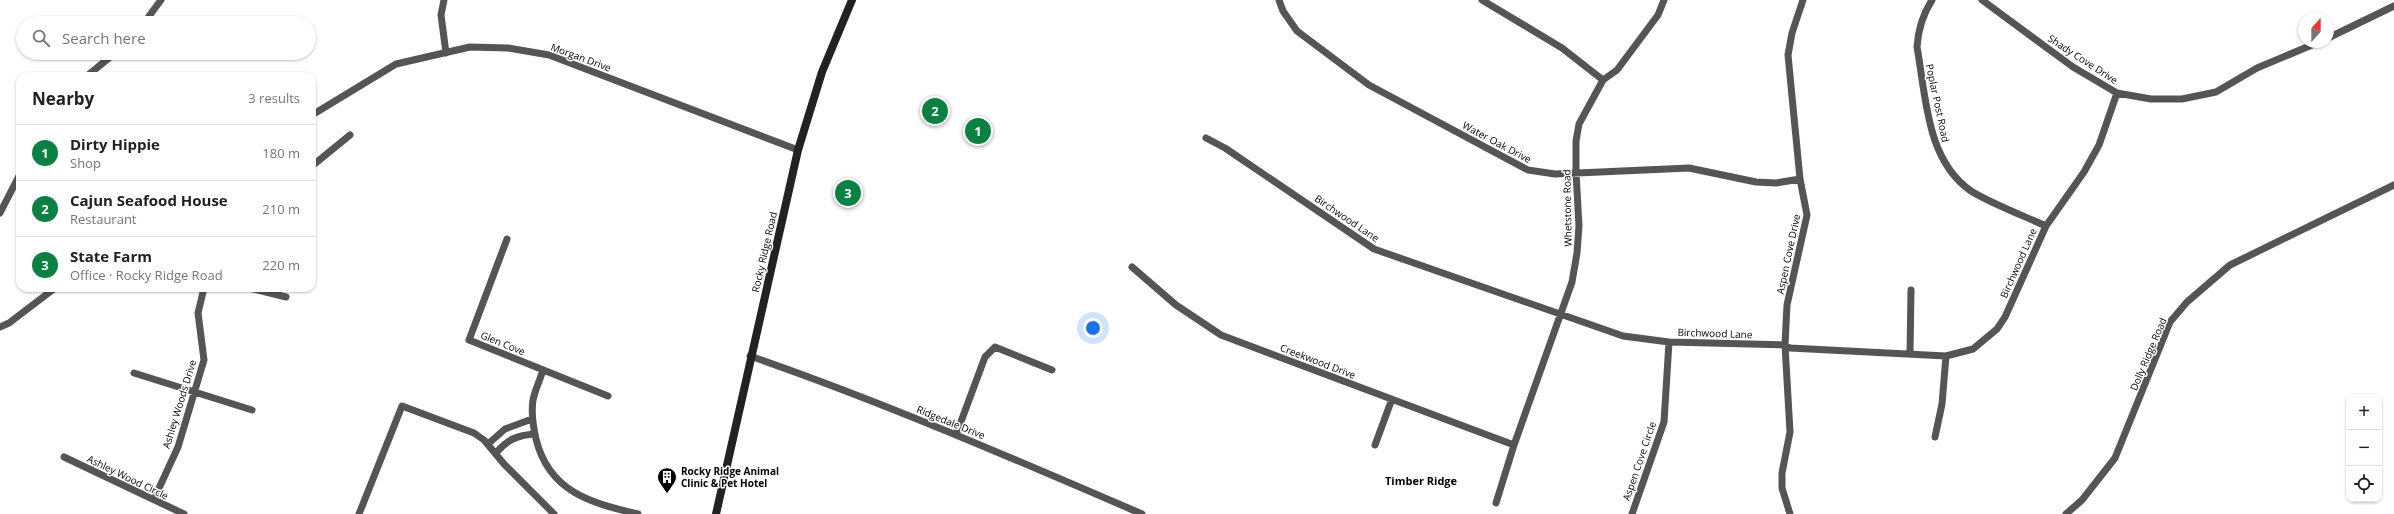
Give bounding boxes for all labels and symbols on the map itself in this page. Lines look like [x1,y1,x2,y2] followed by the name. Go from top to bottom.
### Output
[2298,12,2334,48] north arrow
[2045,31,2121,87] street label: Shady Cove Drive
[549,40,613,75] street label: Morgan Drive
[1923,63,1953,143] street label: Poplar Post Road
[922,96,948,126] pin: 2
[965,116,991,146] pin: 1
[1460,118,1534,166] street label: Water Oak Drive
[1559,169,1575,247] street label: Whetstone Road
[835,178,861,208] pin: 3
[1312,191,1382,245] street label: Birchwood Lane
[748,210,780,294] street label: Rocky Ridge Road
[1773,212,1803,295] street label: Aspen Cove Drive
[1996,226,2040,300] street label: Birchwood Lane
[2126,315,2170,393] street label: Dolly Ridge Road
[1083,318,1103,338] your location
[1677,325,1753,341] street label: Birchwood Lane
[479,328,528,358] street label: Glen Cove
[1278,340,1358,382] street label: Creekwood Drive
[159,358,199,450] street label: Ashley Woods Drive
[915,402,988,442] street label: Ridgedale Drive
[1619,419,1659,502] street label: Aspen Cove Circle
[85,451,171,503] street label: Ashley Wood Circle
[681,464,779,490] place label: Rocky Ridge Animal Clinic & Pet Hotel
[656,466,678,494] building icon: Rocky Ridge Animal Clinic & Pet Hotel
[1385,473,1458,488] district label: Timber Ridge

